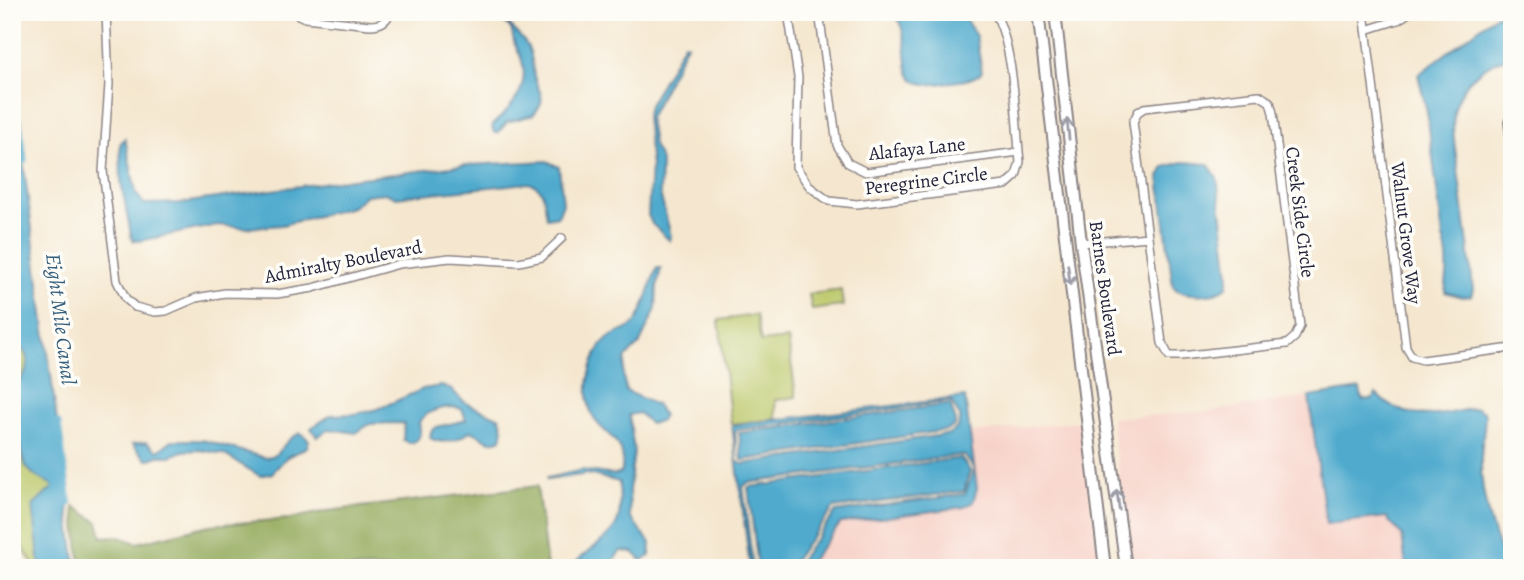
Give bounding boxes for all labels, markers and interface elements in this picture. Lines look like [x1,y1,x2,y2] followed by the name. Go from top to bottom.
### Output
[1062,118,1075,141] one-way arrow
[867,131,967,167] street label: Alafaya Lane
[1279,145,1321,279] street label: Creek Side Circle
[1384,160,1428,306] street label: Walnut Grove Way
[863,161,989,201] street label: Peregrine Circle
[1083,219,1127,358] street label: Barnes Boulevard
[261,234,425,290] street label: Admiralty Boulevard
[39,252,83,387] water label: Eight Mile Canal
[1062,263,1075,286] one-way arrow
[1111,489,1124,512] one-way arrow

